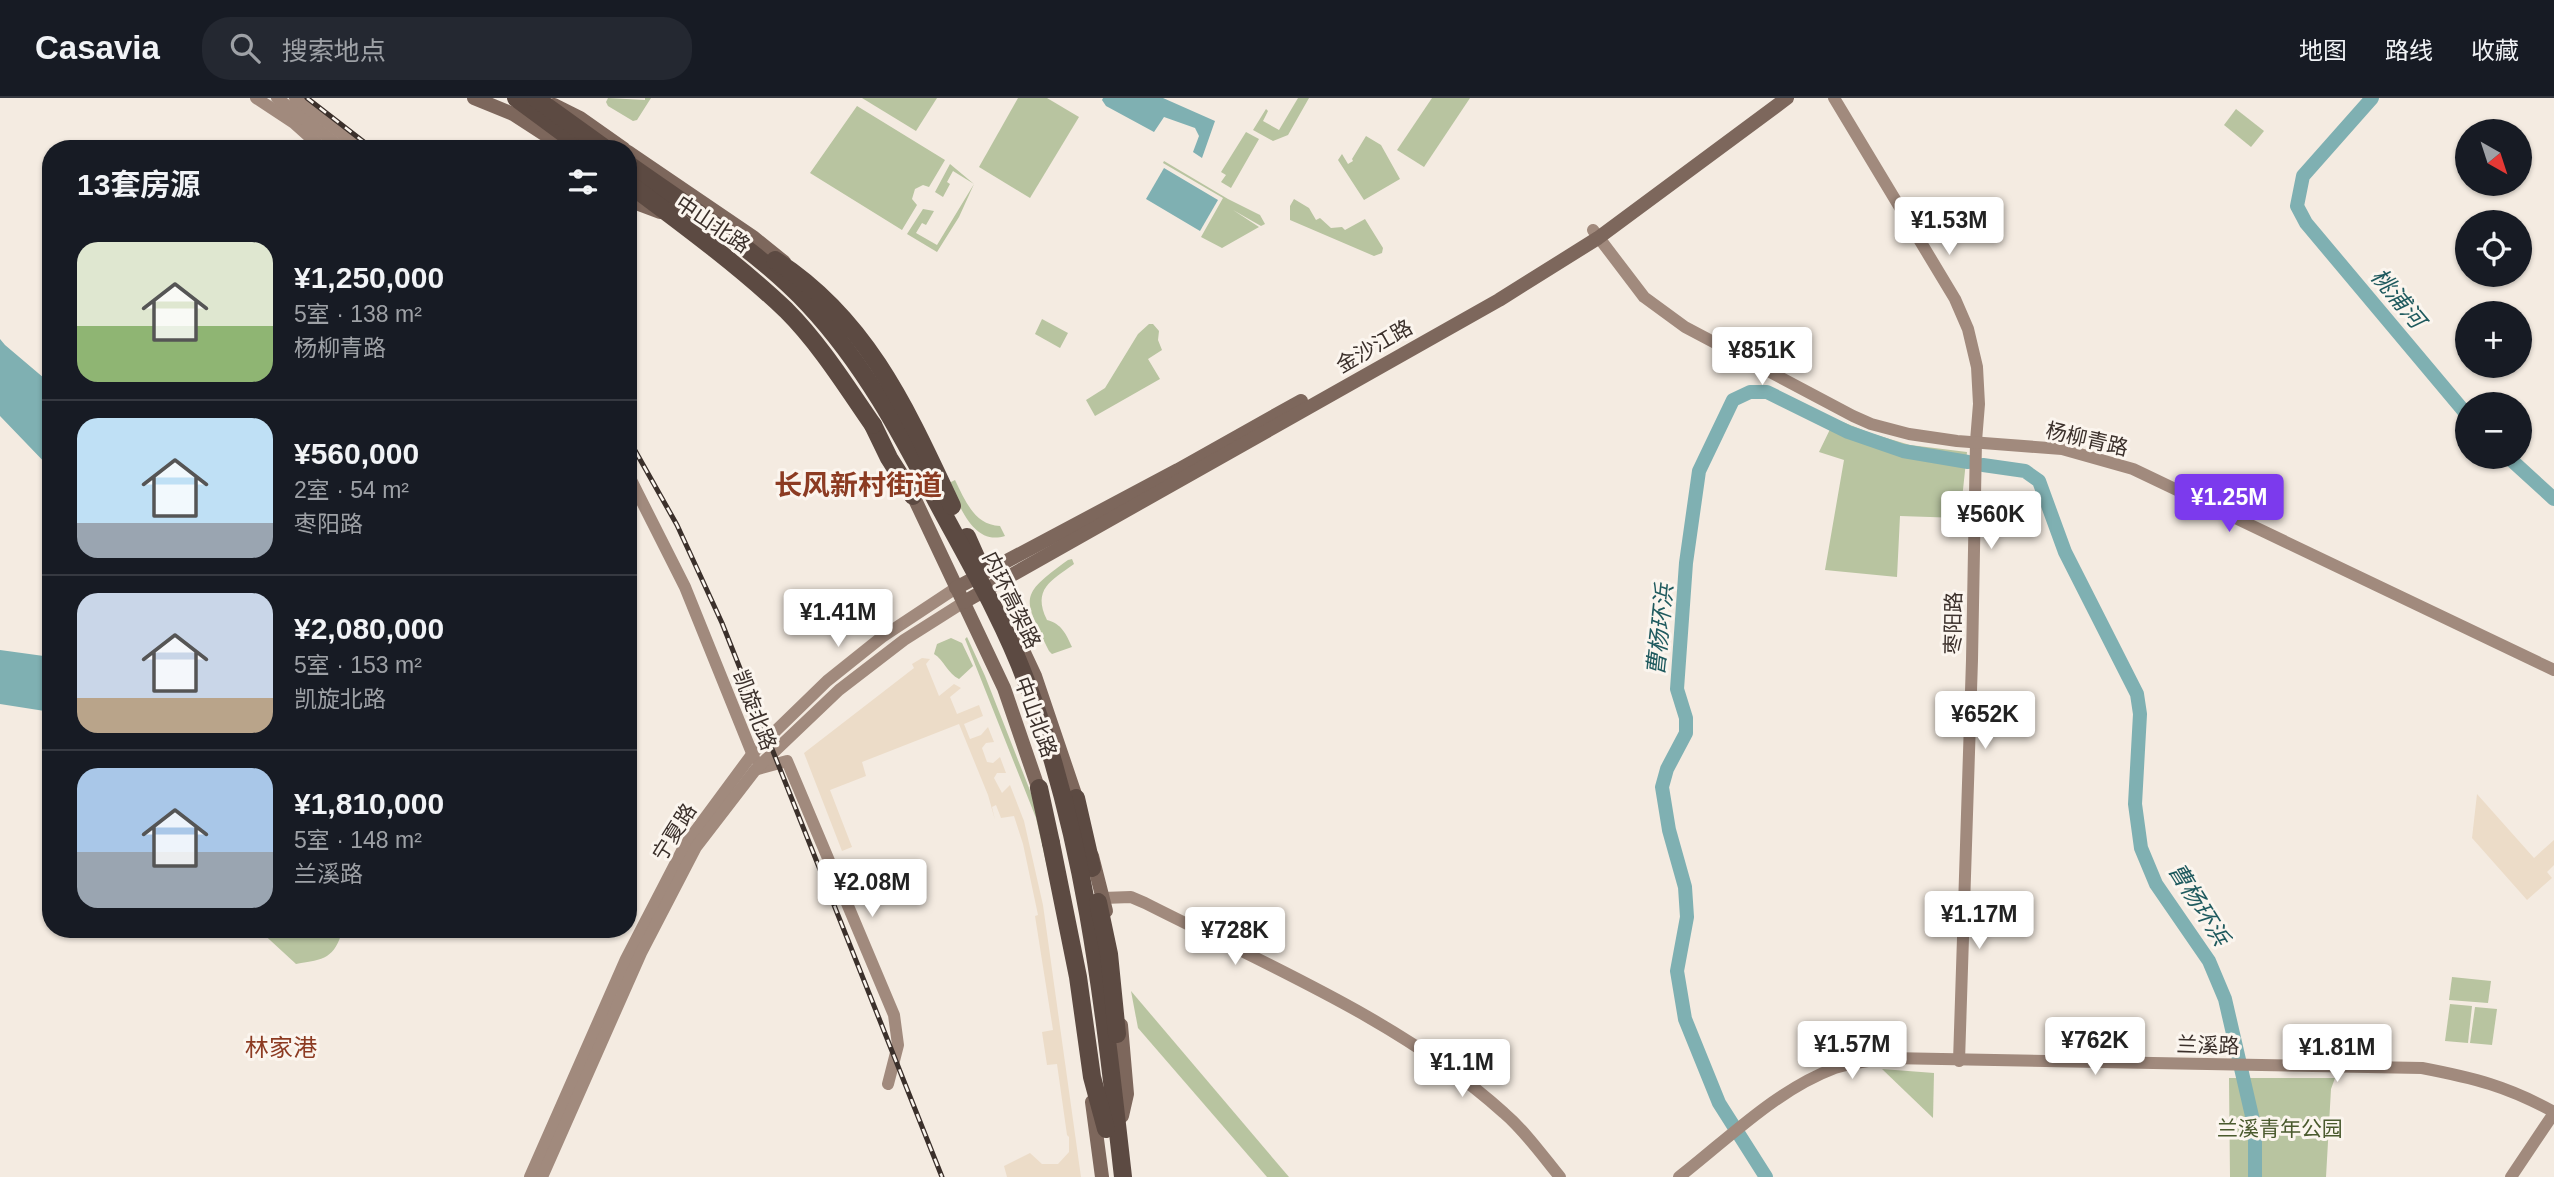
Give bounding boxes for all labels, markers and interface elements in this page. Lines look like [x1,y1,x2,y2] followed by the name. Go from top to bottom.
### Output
[202,17,692,80] search box
[35,29,160,66] text: Casavia
[226,29,264,67] icon: search
[282,36,386,66] text: 搜索地点
[2299,37,2347,64] text: 地图
[2385,37,2433,64] text: 路线
[2471,37,2519,64] text: 收藏
[2455,119,2532,196] north arrow
[2455,119,2532,469] map controls
[564,163,602,201] icon: filters
[77,168,200,201] text: 13套房源
[672,191,754,257] street label: 中山北路
[1892,198,2006,257] pin: ¥1.53M
[1911,207,1987,233] text: ¥1.53M
[2455,210,2532,287] button: locate
[294,261,444,294] text: ¥1,250,000
[2366,263,2433,336] water label: 桃浦河
[133,270,217,354] icon: home
[294,301,422,327] text: 5室 · 138 m²
[2455,301,2532,378] button: +
[1332,315,1416,377] street label: 金沙江路
[1713,328,1811,387] pin: ¥851K
[294,335,386,361] text: 杨柳青路
[1728,337,1796,363] text: ¥851K
[2455,392,2532,469] button: −
[2043,418,2131,460] street label: 杨柳青路
[294,437,419,470] text: ¥560,000
[133,446,217,530] icon: home
[774,470,942,501] district label: 长风新村街道
[2172,474,2286,534] pin: ¥1.25M
[294,477,409,503] text: 2室 · 54 m²
[2191,484,2267,510] text: ¥1.25M
[1942,491,2040,551] pin: ¥560K
[1957,501,2025,527] text: ¥560K
[294,511,363,537] text: 枣阳路
[979,548,1045,652] street label: 内环高架路
[1642,581,1678,677] water label: 曹杨环浜
[781,589,895,649] pin: ¥1.41M
[1941,591,1965,655] street label: 枣阳路
[800,599,876,625] text: ¥1.41M
[294,612,444,645] text: ¥2,080,000
[133,621,217,705] icon: home
[294,652,422,678] text: 5室 · 153 m²
[729,667,781,753] street label: 凯旋北路
[1011,674,1061,760] street label: 中山北路
[294,686,386,712] text: 凯旋北路
[1936,692,2034,751] pin: ¥652K
[1951,701,2019,727] text: ¥652K
[294,787,444,820] text: ¥1,810,000
[133,796,217,880] icon: home
[648,799,700,865] street label: 宁夏路
[294,827,422,853] text: 5室 · 148 m²
[2164,858,2235,952] water label: 曹杨环浜
[815,860,929,919] pin: ¥2.08M
[294,861,363,887] text: 兰溪路
[834,869,910,895] text: ¥2.08M
[1922,892,2036,951] pin: ¥1.17M
[1941,901,2017,927] text: ¥1.17M
[1186,908,1284,967] pin: ¥728K
[1201,917,1269,943] text: ¥728K
[2046,1018,2144,1077] pin: ¥762K
[1795,1021,1909,1081] pin: ¥1.57M
[2280,1024,2394,1084] pin: ¥1.81M
[2061,1027,2129,1053] text: ¥762K
[1814,1031,1890,1057] text: ¥1.57M
[2176,1032,2240,1058] street label: 兰溪路
[245,1034,317,1061] district label: 林家港
[2299,1034,2375,1060] text: ¥1.81M
[1413,1040,1511,1099] pin: ¥1.1M
[1430,1049,1494,1075] text: ¥1.1M
[2217,1117,2343,1140] park label: 兰溪青年公园

